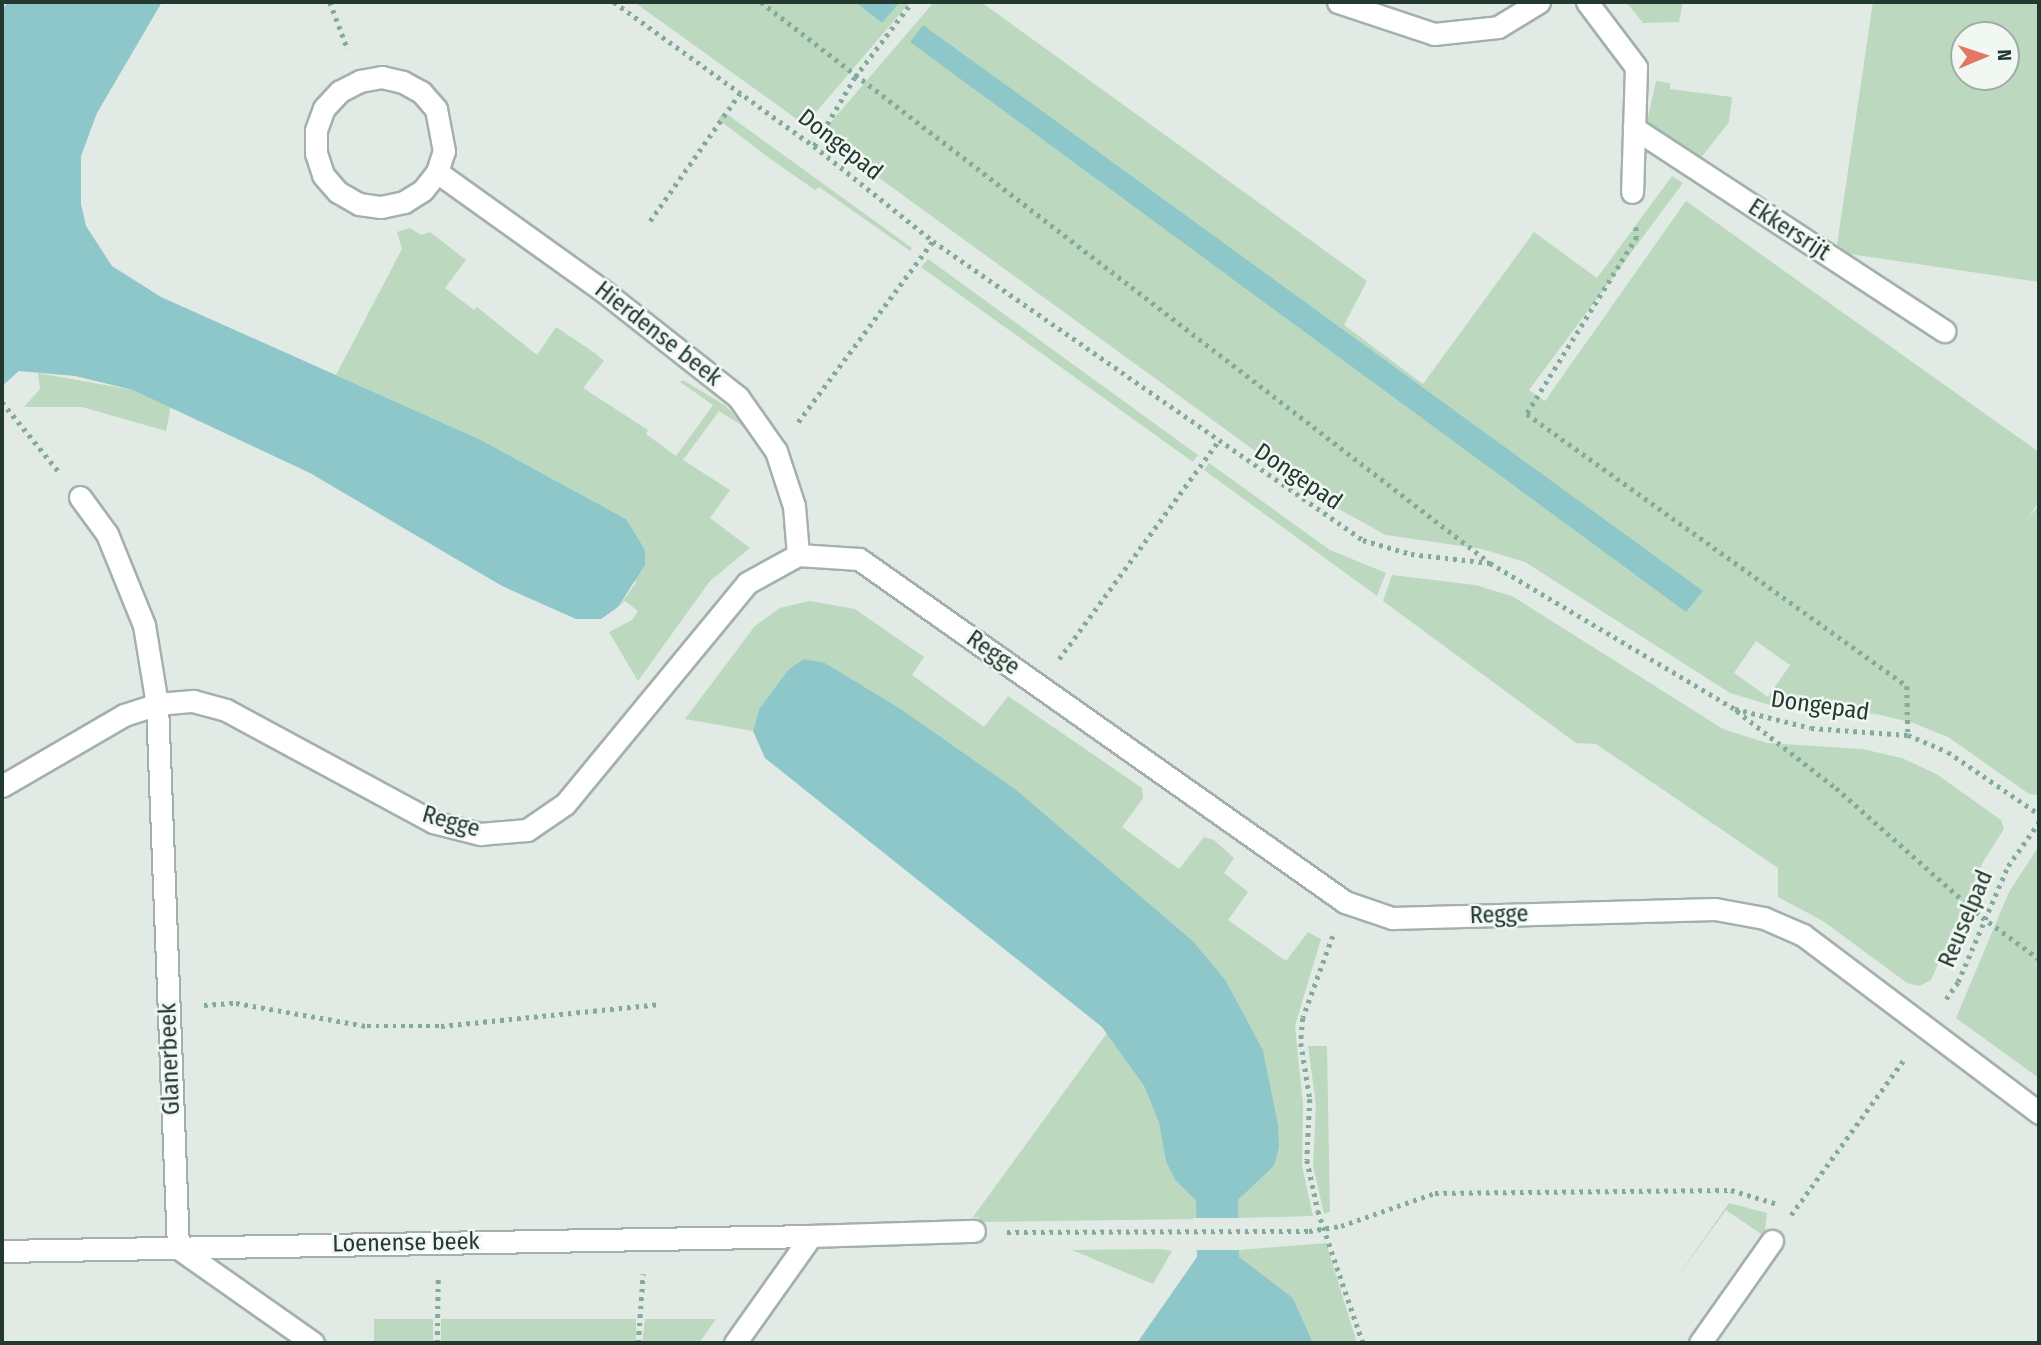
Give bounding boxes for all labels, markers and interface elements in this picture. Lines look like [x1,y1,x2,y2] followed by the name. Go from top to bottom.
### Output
[1950,21,2020,91] north arrow
[1993,49,2016,61] text: N
[792,103,888,187] street label: Dongepad
[1743,193,1835,267] street label: Ekkersrijt
[589,276,727,392] street label: Hierdense beek
[1249,437,1347,517] street label: Dongepad
[961,624,1025,682] street label: Regge
[1769,685,1871,727] street label: Dongepad
[419,800,483,844] street label: Regge
[1933,866,1999,972] street label: Reuselpad
[1469,900,1529,930] street label: Regge
[154,1002,186,1116] street label: Glanerbeek
[332,1227,480,1259] street label: Loenense beek

